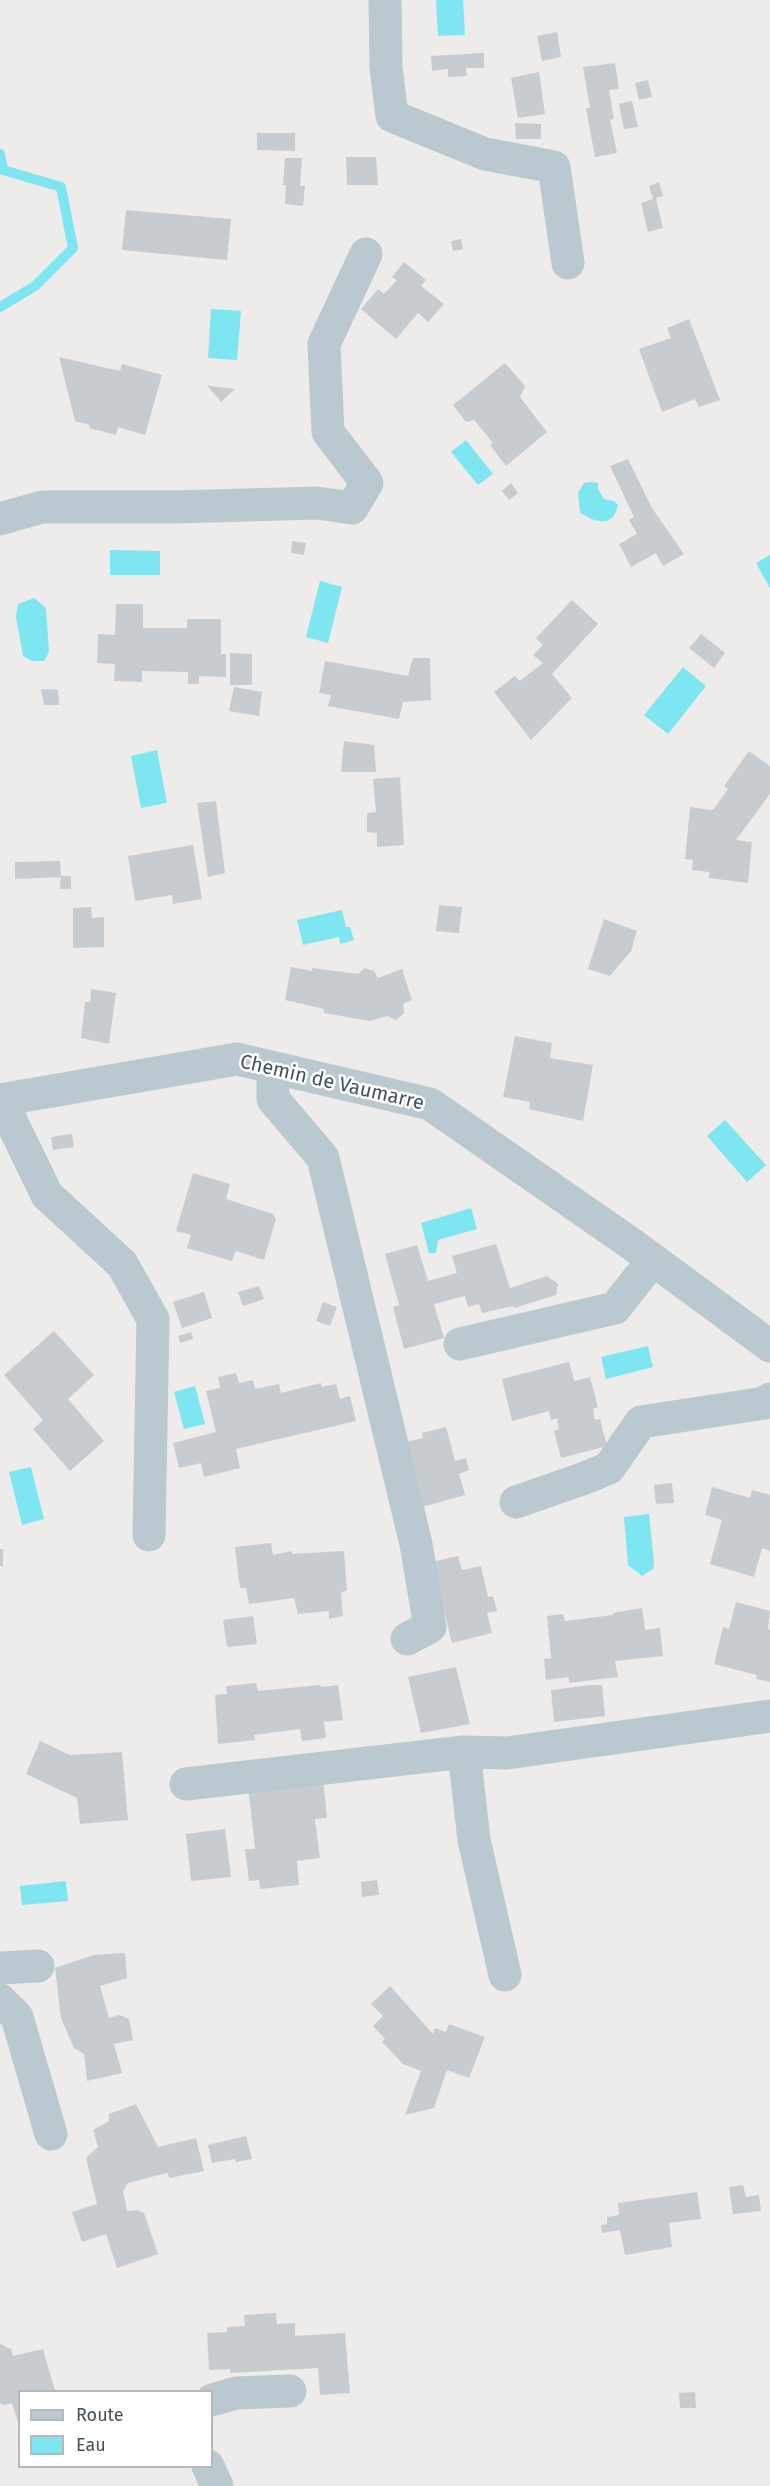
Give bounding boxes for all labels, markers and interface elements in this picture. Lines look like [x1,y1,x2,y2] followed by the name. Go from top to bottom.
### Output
[238,1050,426,1116] street label: Chemin de Vaumarre
[18,2390,213,2468] legend
[76,2404,124,2426] text: Route
[76,2434,106,2456] text: Eau

